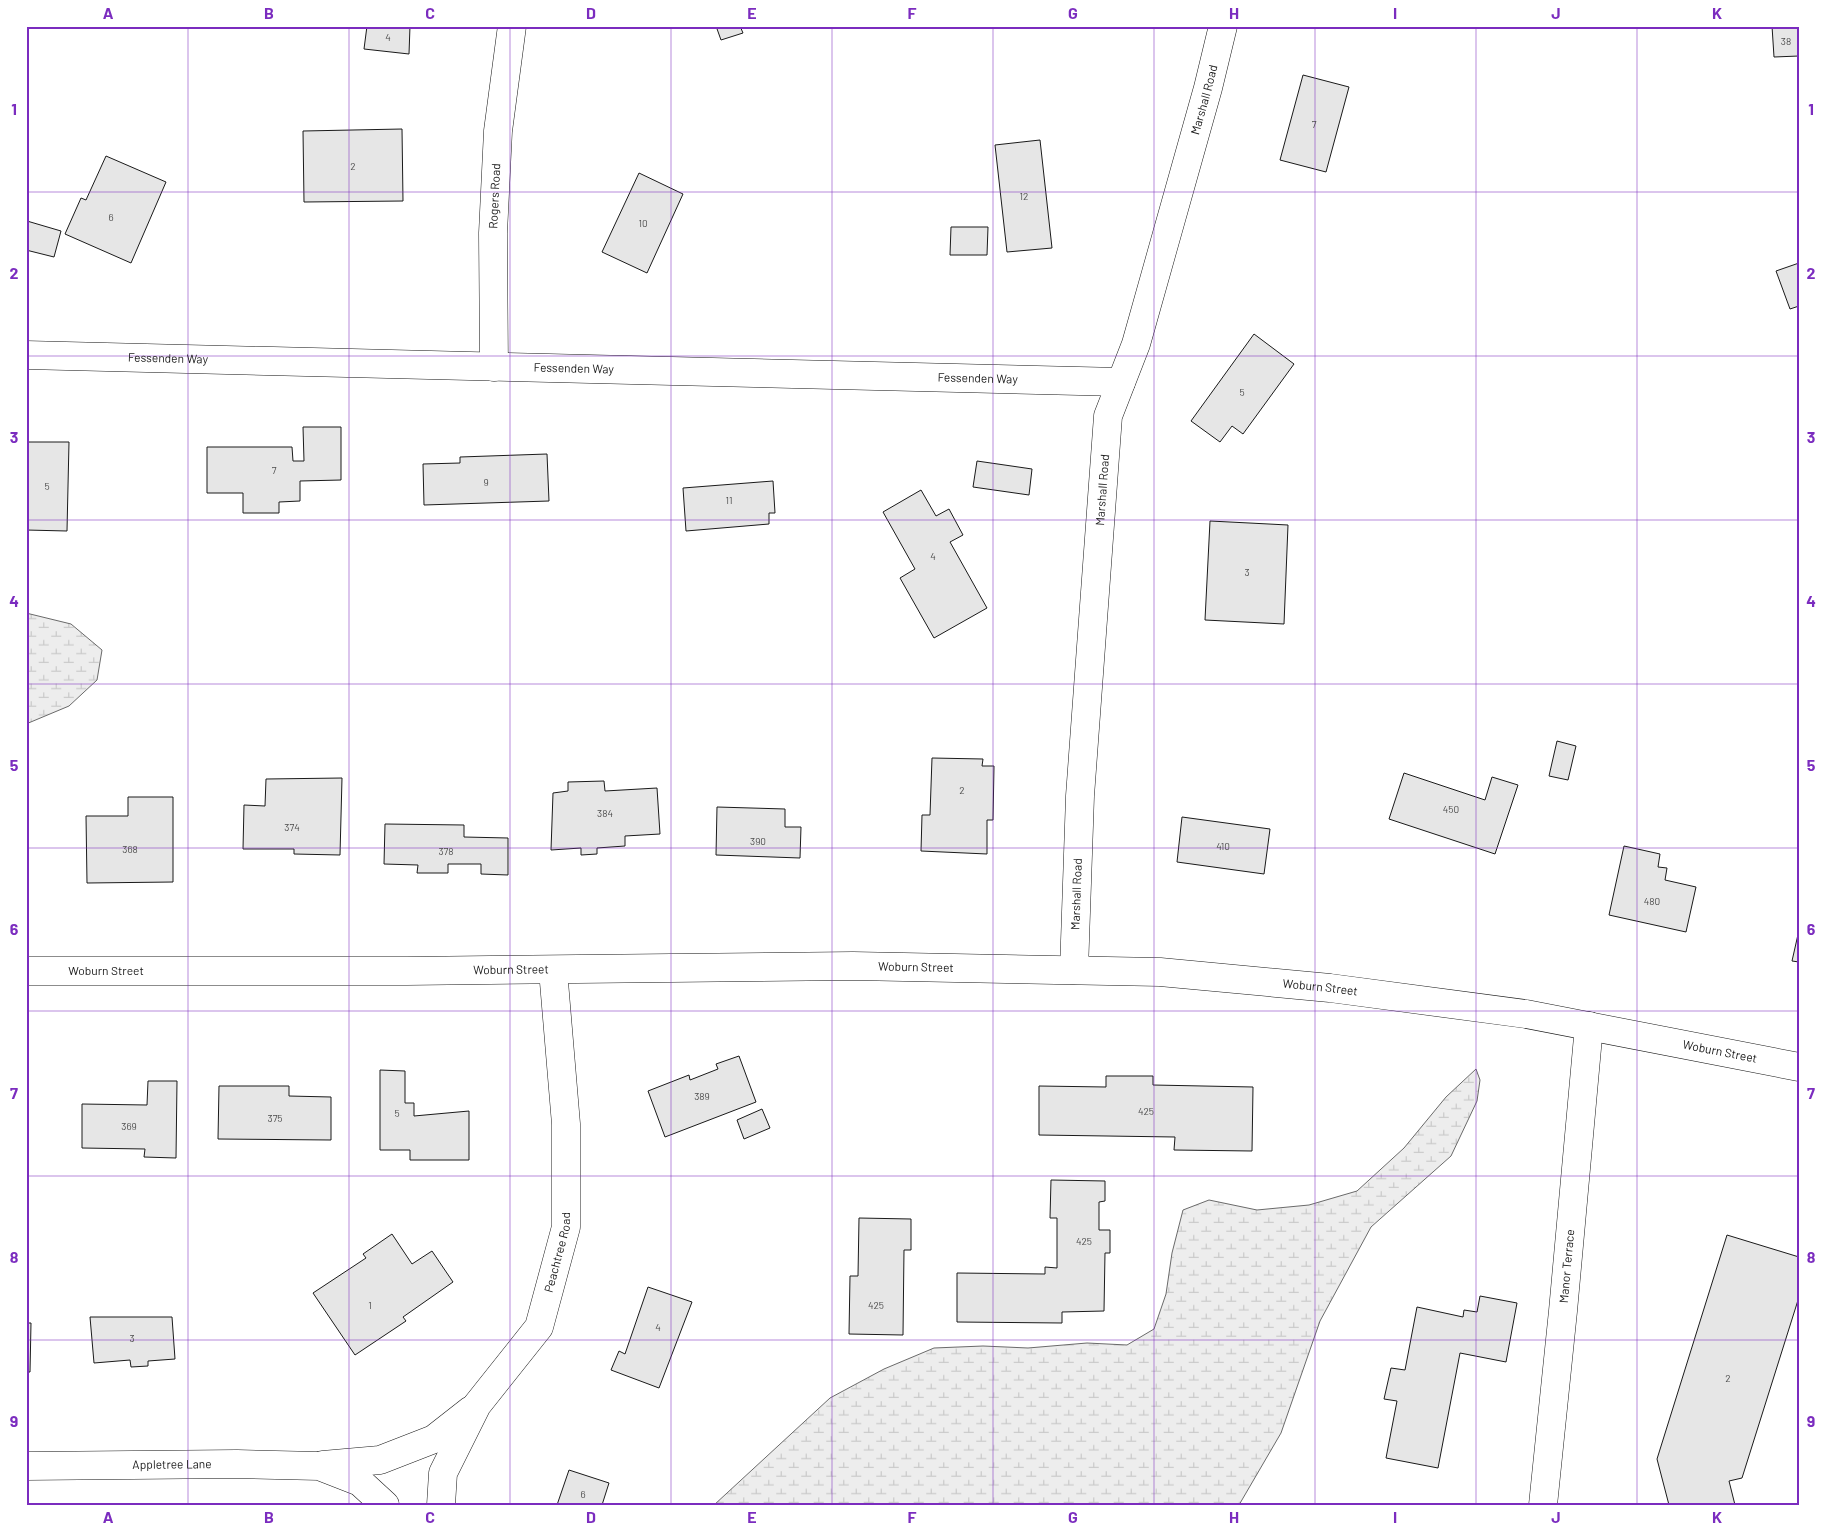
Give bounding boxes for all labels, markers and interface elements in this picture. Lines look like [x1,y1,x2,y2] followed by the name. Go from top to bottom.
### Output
[103,3,114,22] text: A
[264,3,274,22] text: B
[425,3,435,22] text: C
[586,3,596,22] text: D
[747,3,757,22] text: E
[908,3,917,22] text: F
[1068,3,1078,22] text: G
[1229,3,1239,22] text: H
[1393,3,1397,22] text: I
[1551,3,1561,22] text: J
[1712,3,1722,22] text: K
[385,31,391,43] house number: 4
[1781,35,1791,47] house number: 38
[1187,63,1219,136] street label: Marshall Road
[11,99,17,118] text: 1
[1808,99,1814,118] text: 1
[1312,118,1317,130] house number: 7
[350,160,356,172] house number: 2
[485,163,502,229] street label: Rogers Road
[1020,190,1028,202] house number: 12
[108,211,114,223] house number: 6
[638,217,648,229] house number: 10
[10,263,19,282] text: 2
[1807,263,1816,282] text: 2
[128,350,209,365] street label: Fessenden Way
[534,360,615,376] street label: Fessenden Way
[937,369,1018,385] street label: Fessenden Way
[1239,386,1245,398] house number: 5
[10,427,18,446] text: 3
[1807,427,1815,446] text: 3
[1092,453,1111,526] street label: Marshall Road
[272,464,277,476] house number: 7
[483,476,489,488] house number: 9
[44,480,50,492] house number: 5
[725,494,733,506] house number: 11
[930,550,936,562] house number: 4
[1244,566,1250,578] house number: 3
[9,591,19,610] text: 4
[1806,591,1816,610] text: 4
[10,755,19,774] text: 5
[1807,755,1816,774] text: 5
[959,784,965,796] house number: 2
[1443,803,1459,815] house number: 450
[597,807,613,819] house number: 384
[284,821,300,833] house number: 374
[750,835,766,847] house number: 390
[1216,840,1230,852] house number: 410
[122,843,138,855] house number: 368
[438,845,454,857] house number: 378
[1067,858,1084,930] street label: Marshall Road
[1644,895,1660,907] house number: 480
[10,919,19,938] text: 6
[1807,919,1816,938] text: 6
[878,958,954,974] street label: Woburn Street
[473,961,549,976] street label: Woburn Street
[68,963,144,977] street label: Woburn Street
[1282,976,1359,998] street label: Woburn Street
[1682,1037,1758,1065] street label: Woburn Street
[10,1083,18,1102] text: 7
[1807,1083,1815,1102] text: 7
[694,1090,710,1102] house number: 389
[1138,1105,1154,1117] house number: 425
[394,1107,400,1119] house number: 5
[267,1112,283,1124] house number: 375
[121,1120,137,1132] house number: 369
[541,1212,572,1294] street label: Peachtree Road
[1556,1228,1576,1304] street label: Manor Terrace
[1076,1235,1092,1247] house number: 425
[10,1247,19,1266] text: 8
[1807,1247,1816,1266] text: 8
[368,1299,372,1311] house number: 1
[868,1299,884,1311] house number: 425
[655,1321,661,1333] house number: 4
[129,1332,135,1344] house number: 3
[1725,1372,1731,1384] house number: 2
[10,1411,18,1430] text: 9
[1807,1411,1815,1430] text: 9
[132,1456,212,1471] street label: Appletree Lane
[580,1488,586,1500] house number: 6
[103,1507,114,1526] text: A
[264,1507,274,1526] text: B
[425,1507,435,1526] text: C
[586,1507,596,1526] text: D
[747,1507,757,1526] text: E
[908,1507,917,1526] text: F
[1068,1507,1078,1526] text: G
[1229,1507,1239,1526] text: H
[1393,1507,1397,1526] text: I
[1551,1507,1561,1526] text: J
[1712,1507,1722,1526] text: K

